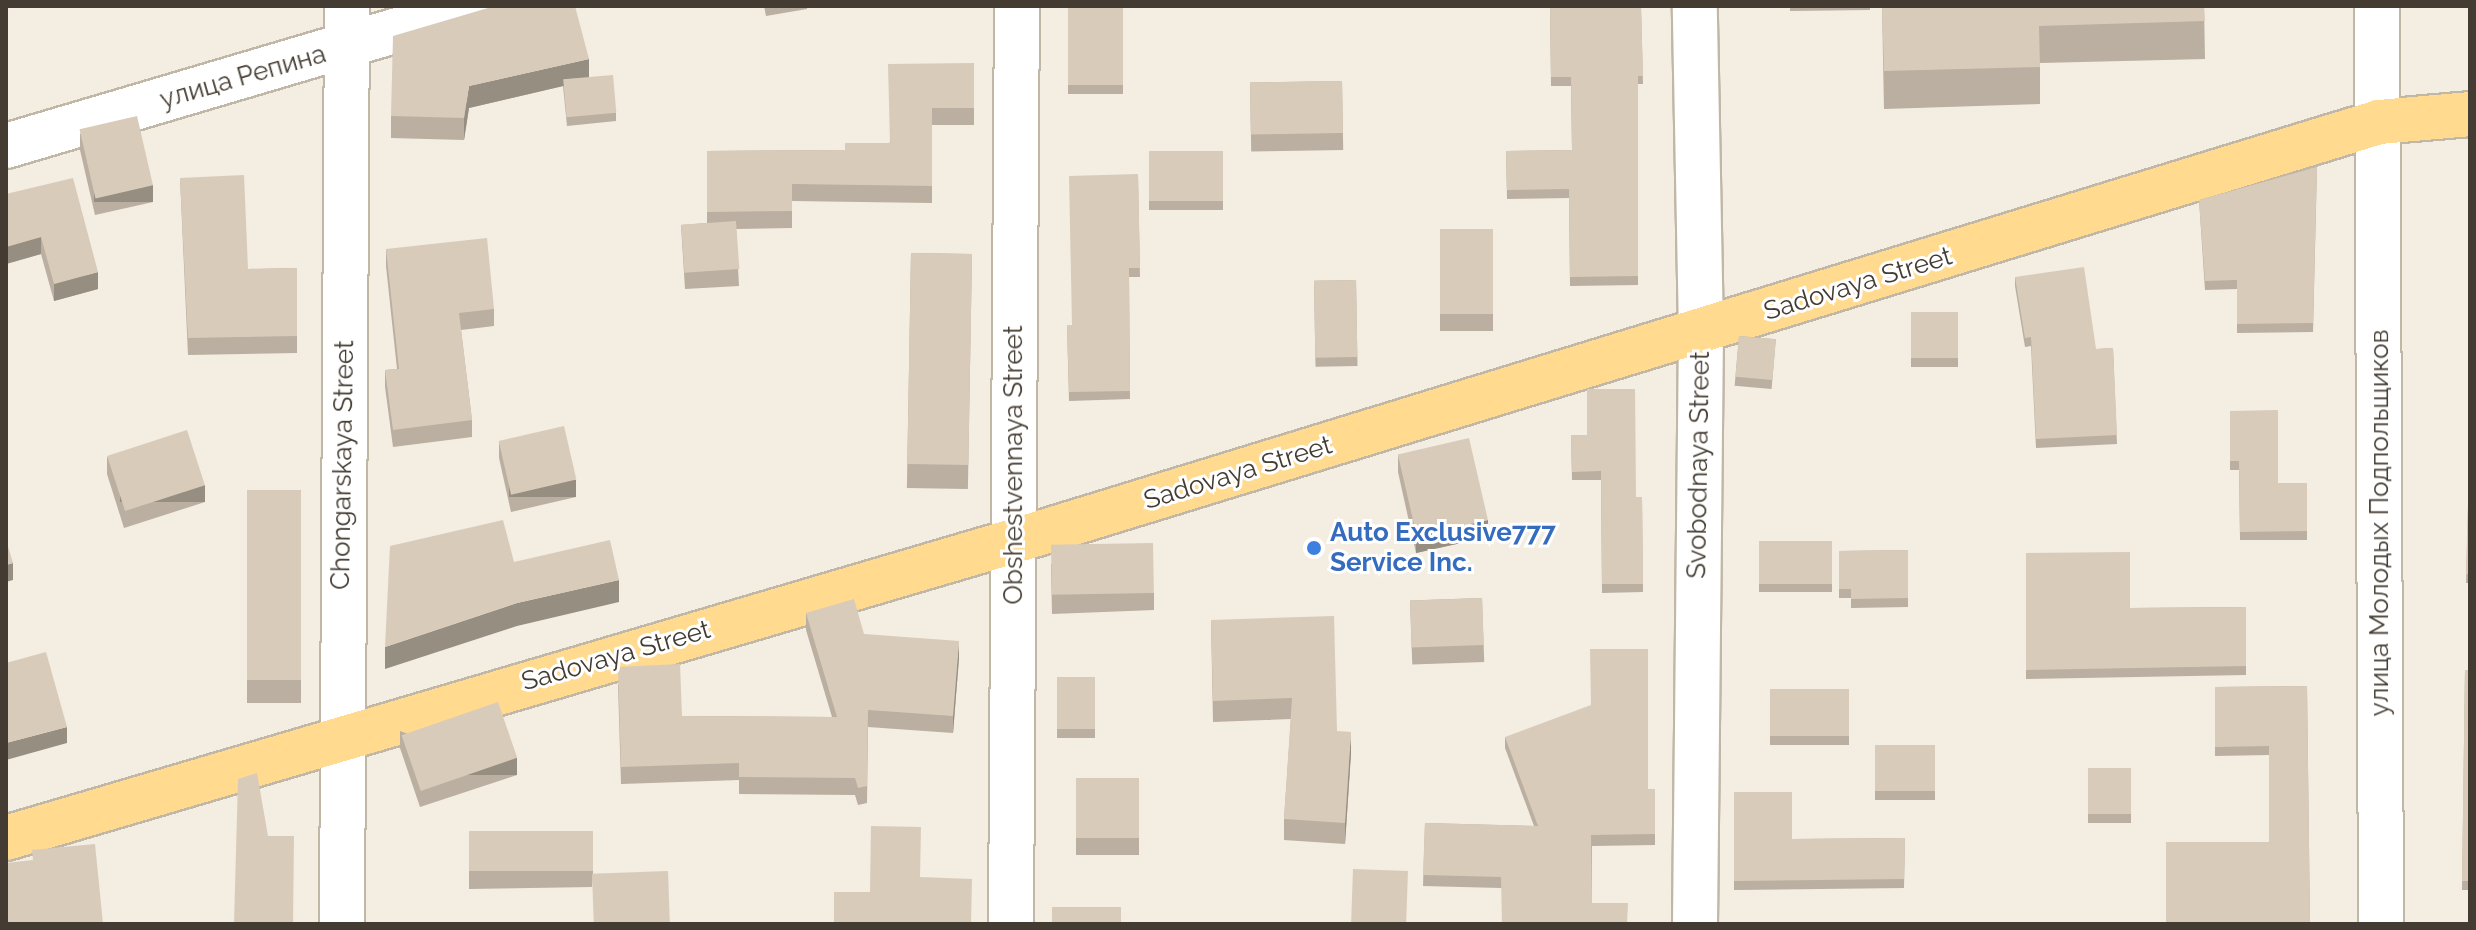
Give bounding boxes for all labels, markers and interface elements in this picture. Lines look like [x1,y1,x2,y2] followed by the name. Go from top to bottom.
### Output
[156,38,330,116] street label: улица Репина
[1760,241,1956,327] street label: Sadovaya Street
[998,325,1030,605] street label: Obshestvennaya Street
[2364,330,2396,716] street label: улица Молодых Подпольщиков
[325,340,361,590] street label: Chongarskaya Street
[1681,351,1717,579] street label: Svobodnaya Street
[1140,430,1336,516] street label: Sadovaya Street
[1330,517,1556,578] place label: Auto Exclusive777 Service Inc.
[1305,539,1323,557] marker: Auto Exclusive777 Service Inc.
[518,614,714,698] street label: Sadovaya Street

